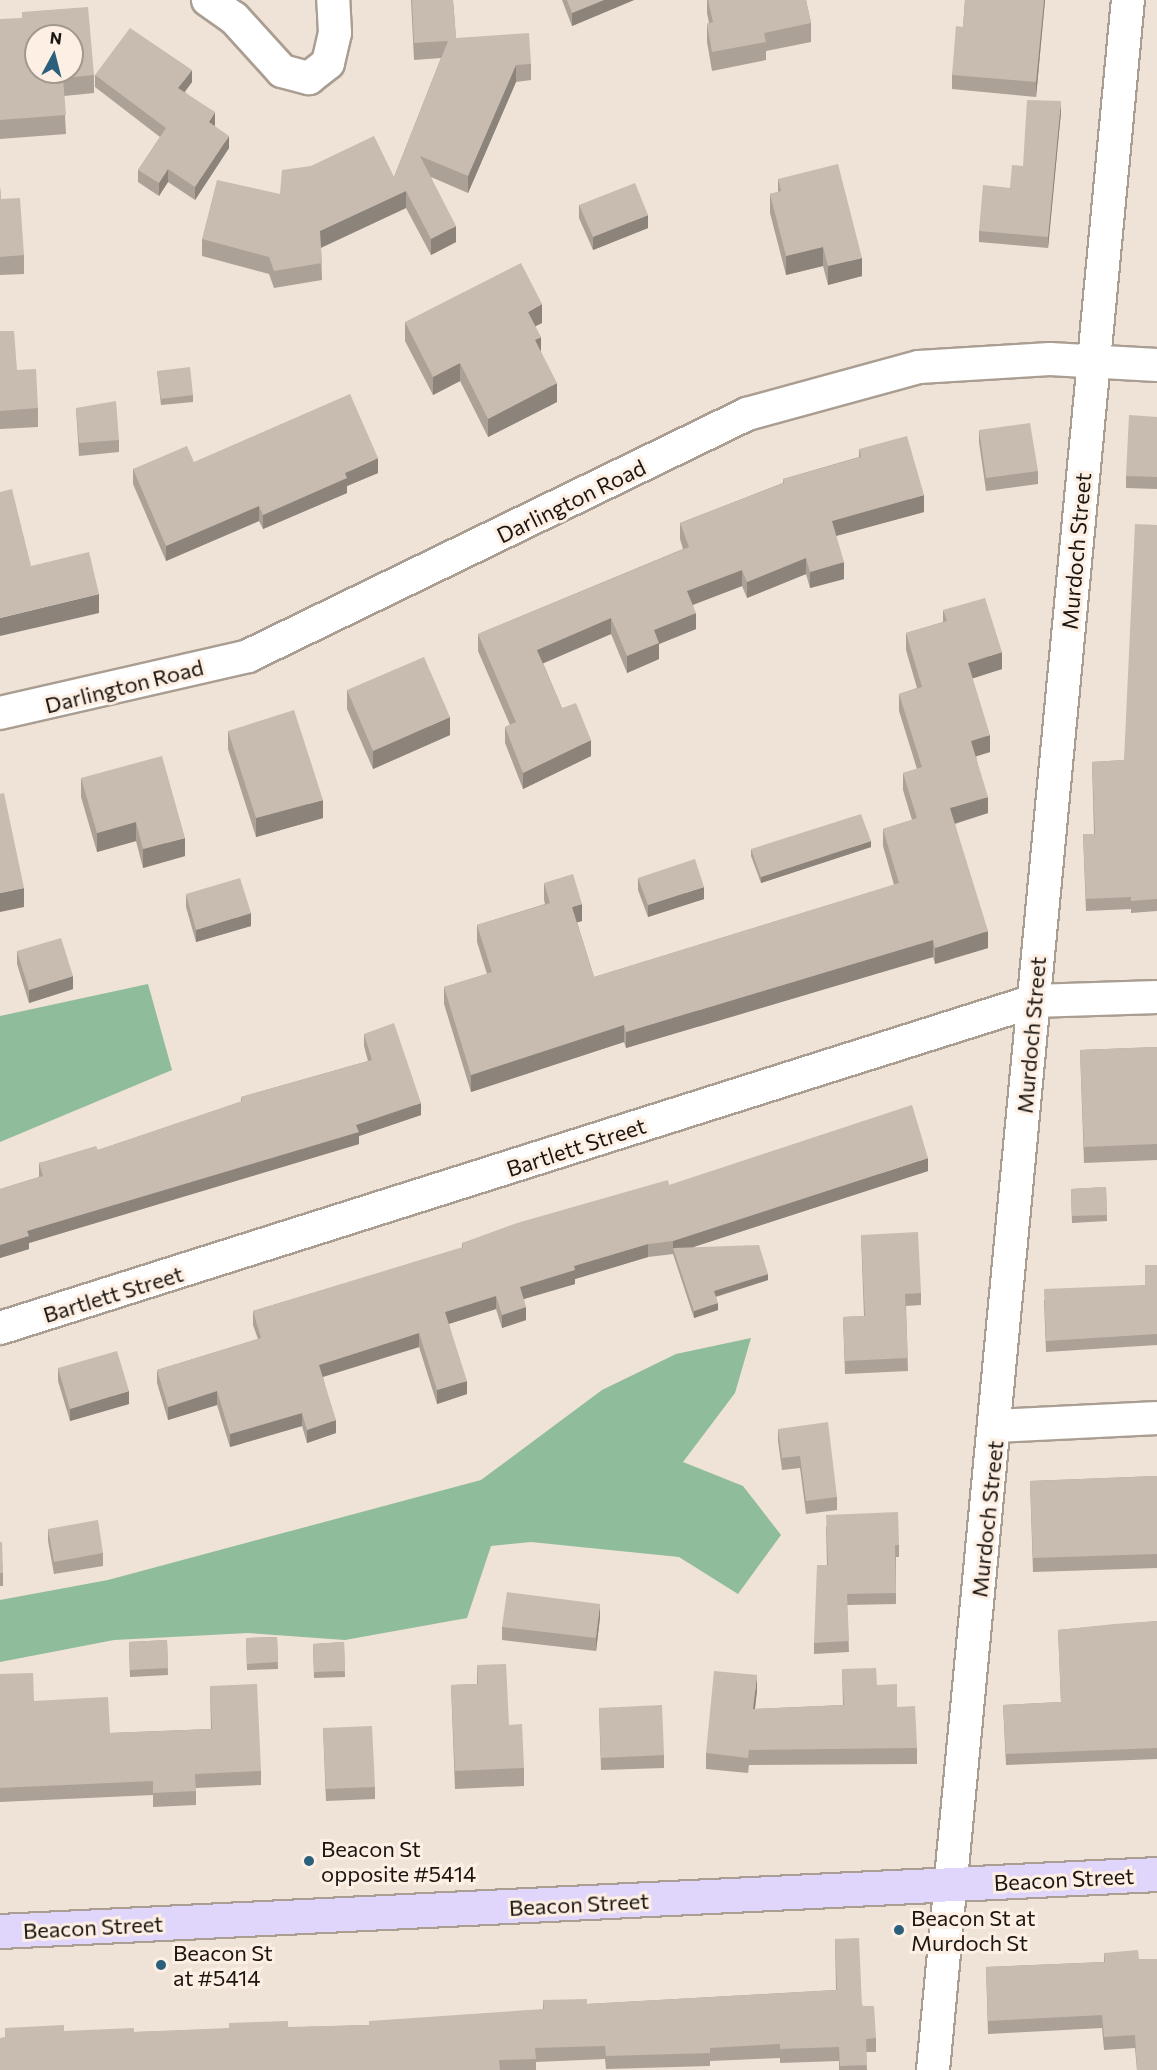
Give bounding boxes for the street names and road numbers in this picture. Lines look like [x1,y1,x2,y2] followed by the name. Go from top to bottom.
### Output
[492,454,650,548] street label: Darlington Road
[1056,471,1096,631] street label: Murdoch Street
[42,654,206,718] street label: Darlington Road
[1011,955,1051,1115] street label: Murdoch Street
[503,1112,649,1182] street label: Bartlett Street
[40,1260,186,1328] street label: Bartlett Street
[966,1439,1008,1599] street label: Murdoch Street
[993,1862,1135,1896] street label: Beacon Street
[508,1887,650,1921] street label: Beacon Street
[22,1910,164,1944] street label: Beacon Street

